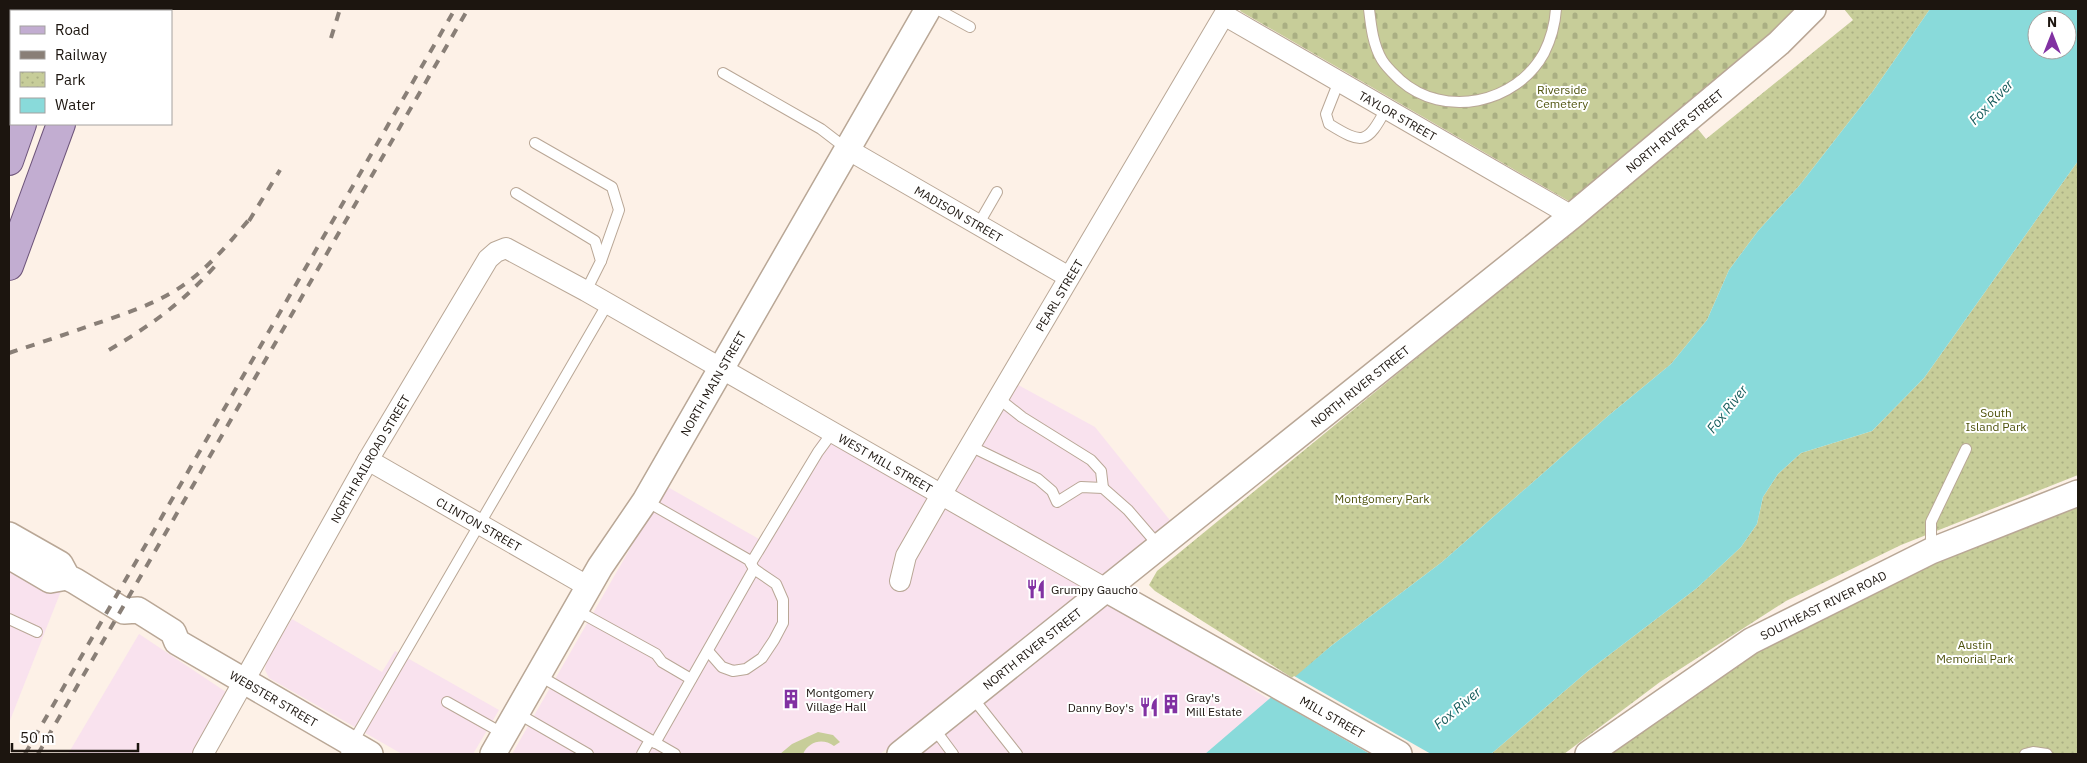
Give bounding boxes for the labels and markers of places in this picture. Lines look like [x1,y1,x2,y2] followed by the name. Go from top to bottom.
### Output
[1025,578,1047,600] restaurant icon: Grumpy Gaucho
[1051,582,1138,597] place label: Grumpy Gaucho
[806,685,874,714] place label: Montgomery Village Hall
[780,688,802,710] building icon: Montgomery Village Hall
[1186,690,1243,719] place label: Gray's Mill Estate
[1160,693,1182,715] building icon: Gray's Mill Estate
[1138,696,1160,718] restaurant icon: Danny Boy's
[1068,700,1134,715] place label: Danny Boy's

